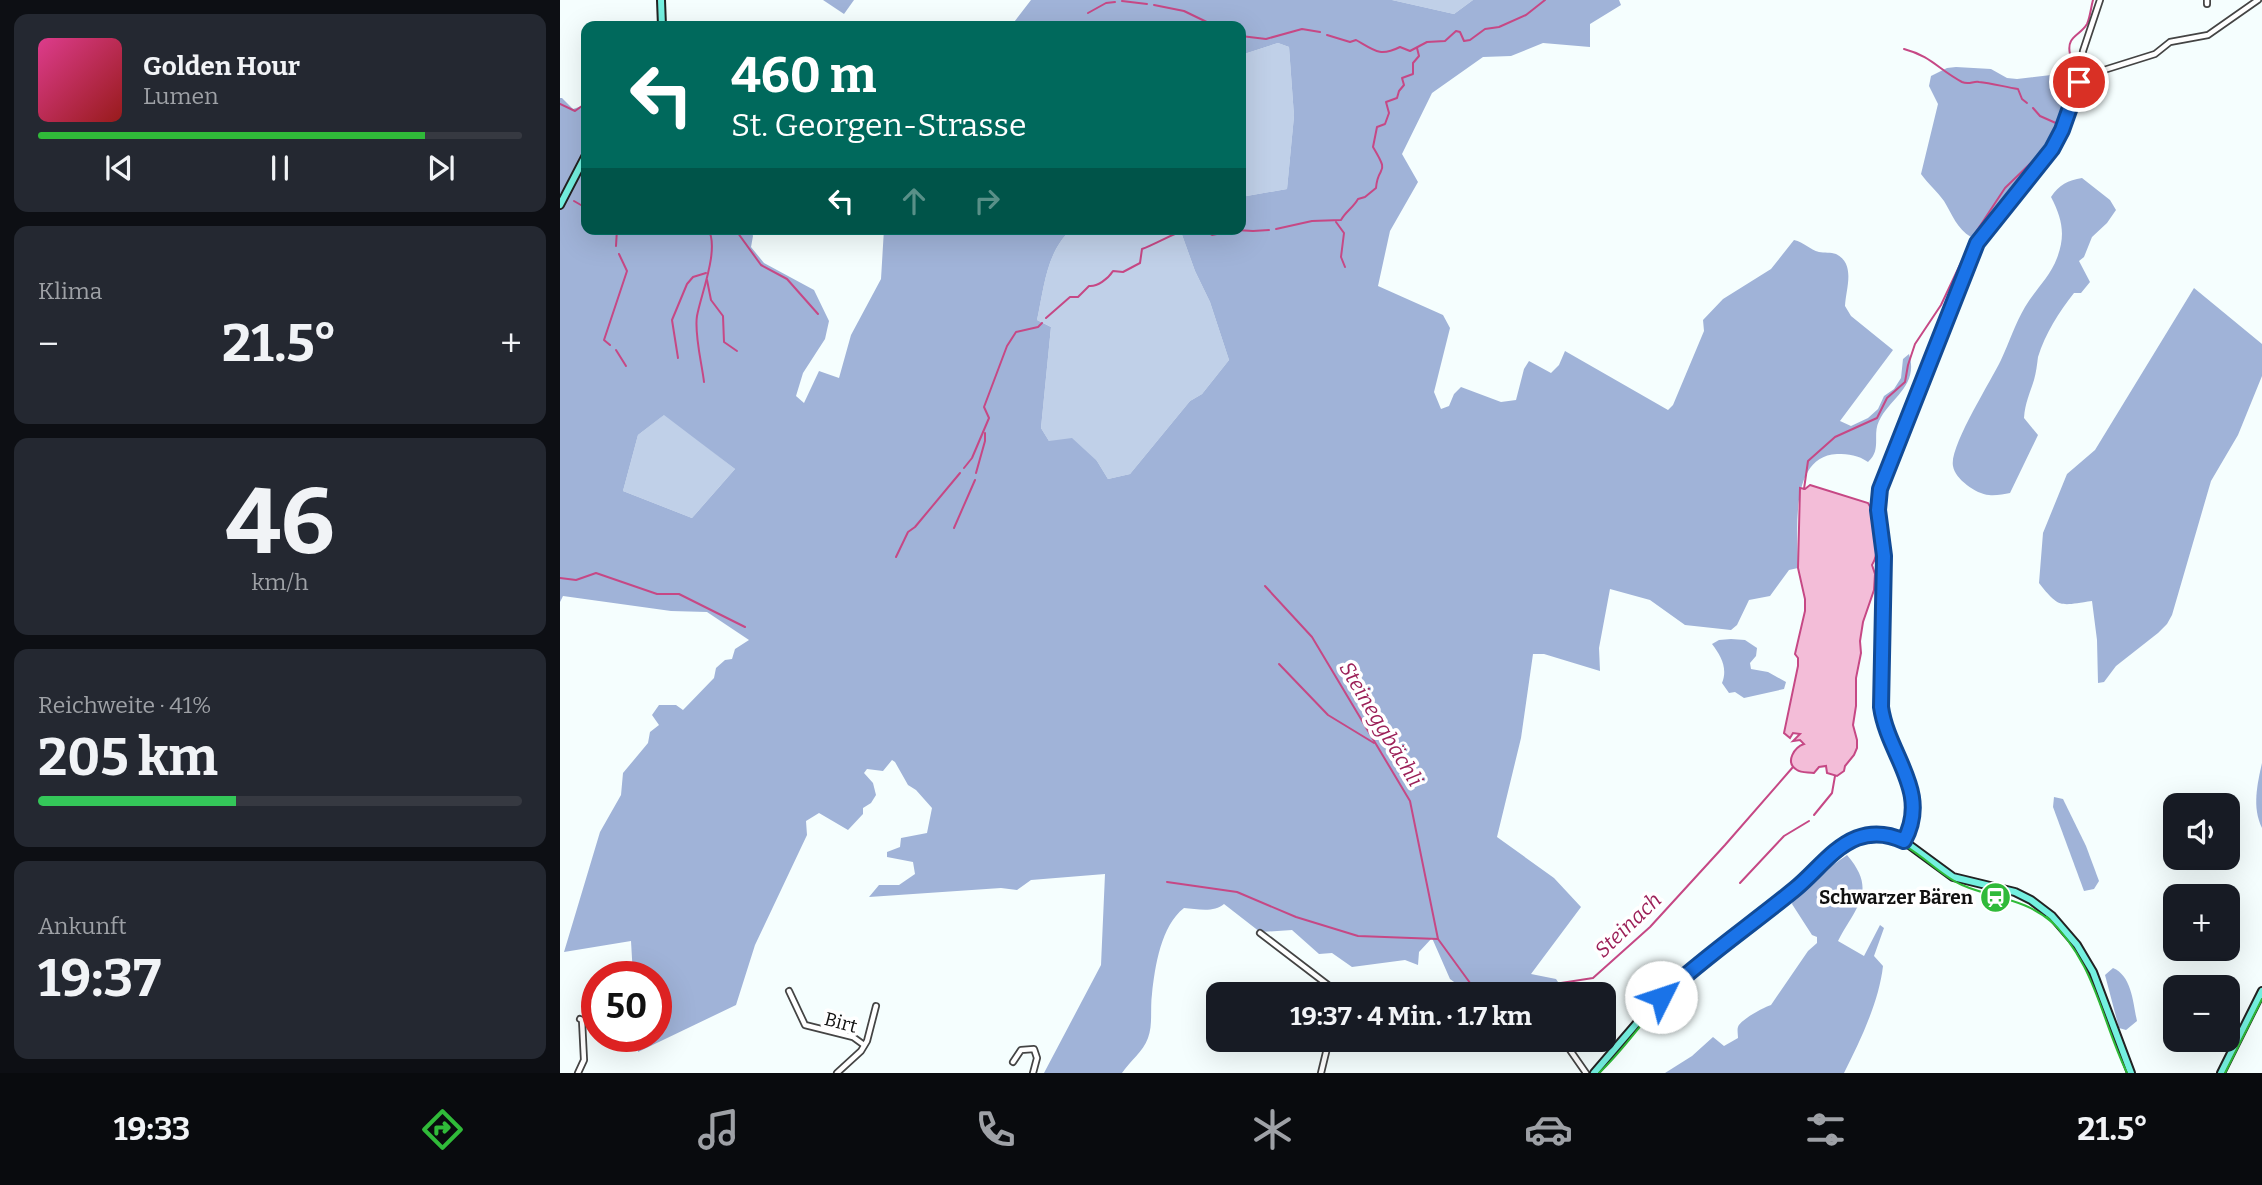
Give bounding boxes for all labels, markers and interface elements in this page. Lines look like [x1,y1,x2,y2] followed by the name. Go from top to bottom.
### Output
[731,46,876,105] text: 460 m
[616,49,707,140] icon: left
[143,51,300,82] text: Golden Hour
[2049,52,2109,112] pin
[2060,63,2098,101] icon: arrive
[143,82,219,110] text: Lumen
[731,106,1026,144] text: St. Georgen-Strasse
[100,149,138,187] icon: previous
[261,149,299,187] icon: pause
[422,149,460,187] icon: next
[822,182,860,220] icon: left
[895,182,933,220] icon: ahead
[968,182,1006,220] icon: right
[38,277,102,305] text: Klima
[222,312,337,375] text: 21.5°
[38,321,59,367] text: −
[500,321,522,367] text: +
[225,468,335,577] text: 46
[252,568,308,596] text: km/h
[1334,657,1428,791] water label: Steineggbächli
[38,691,211,719] text: Reichweite · 41%
[38,726,218,789] text: 205 km
[2163,793,2240,1052] map controls
[2163,793,2240,870] button: sound
[1979,880,2013,914] station icon: Schwarzer Bären
[2163,884,2240,961] button: +
[1819,886,1974,909] place label: Schwarzer Bären
[1589,887,1667,963] water label: Steinach
[38,912,127,940] text: Ankunft
[38,947,161,1010] text: 19:37
[1624,960,1698,1034] position arrow
[581,961,672,1052] speed limit sign: 50
[2163,975,2240,1052] button: −
[1290,1001,1532,1032] text: 19:37 · 4 Min. · 1.7 km
[822,1007,860,1038] street label: Birt
[418,1105,467,1154] icon: directions
[694,1105,743,1154] icon: music
[971,1105,1020,1154] icon: phone
[1248,1105,1297,1154] icon: climate
[1524,1105,1573,1154] icon: car
[1801,1105,1850,1154] icon: filters
[114,1110,190,1148] text: 19:33
[2077,1110,2148,1148] text: 21.5°

